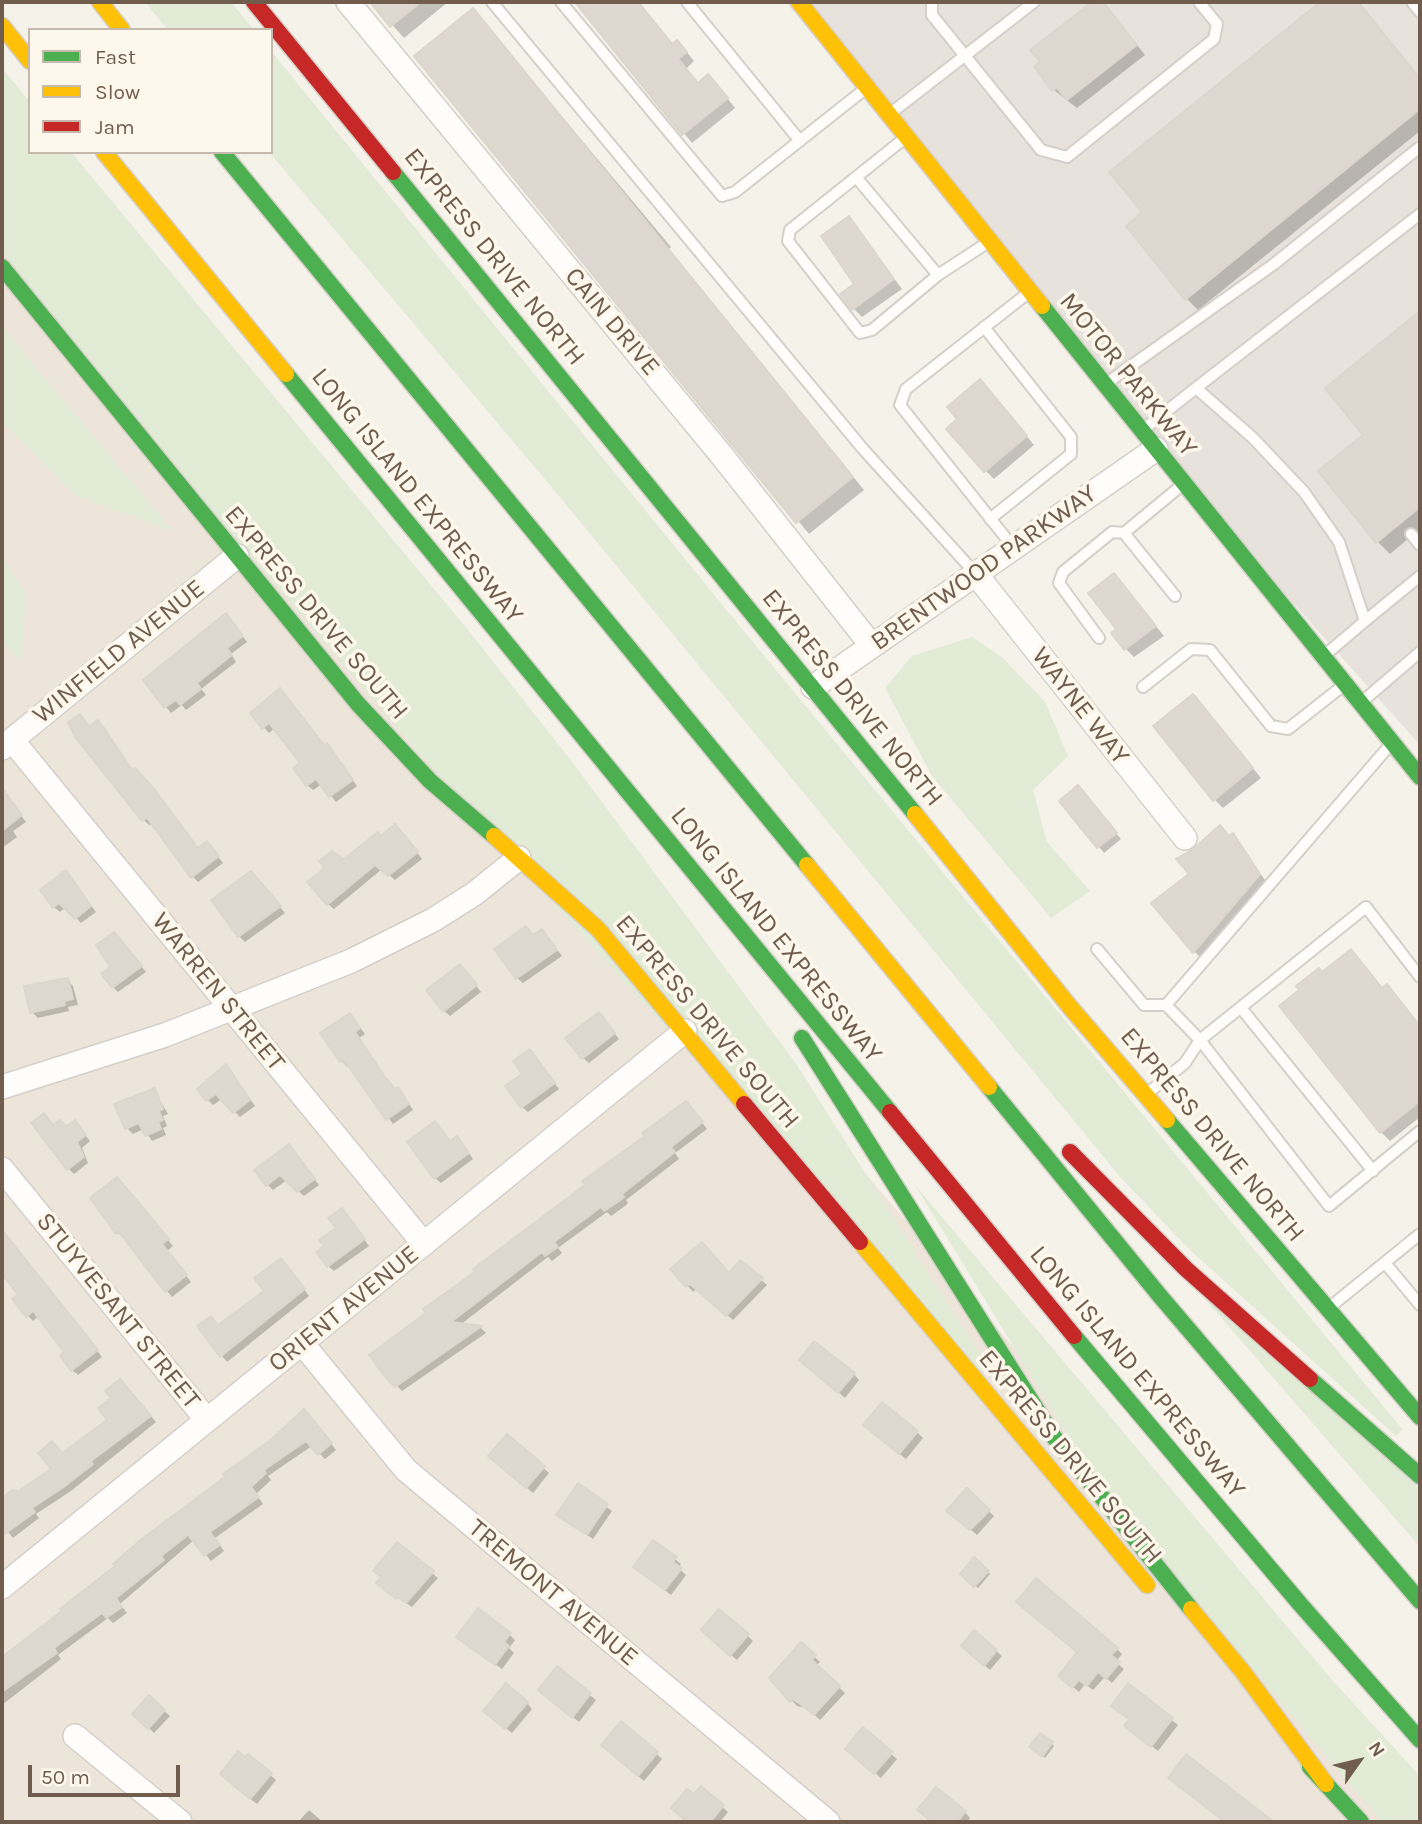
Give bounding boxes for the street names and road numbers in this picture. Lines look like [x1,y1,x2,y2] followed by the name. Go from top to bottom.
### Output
[397,142,591,372] street label: EXPRESS DRIVE NORTH
[558,262,666,382] street label: CAIN DRIVE
[1052,287,1204,463] street label: MOTOR PARKWAY
[304,362,530,630] street label: LONG ISLAND EXPRESSWAY
[865,478,1103,658] street label: BRENTWOOD PARKWAY
[217,500,415,726] street label: EXPRESS DRIVE SOUTH
[27,573,211,731] street label: WINFIELD AVENUE
[755,583,949,813] street label: EXPRESS DRIVE NORTH
[1024,641,1136,771] street label: WAYNE WAY
[663,801,889,1069] street label: LONG ISLAND EXPRESSWAY
[145,907,291,1077] street label: WARREN STREET
[608,909,806,1135] street label: EXPRESS DRIVE SOUTH
[1113,1021,1311,1249] street label: EXPRESS DRIVE NORTH
[29,1206,207,1416] street label: STUYVESANT STREET
[263,1239,425,1379] street label: ORIENT AVENUE
[1022,1240,1252,1504] street label: LONG ISLAND EXPRESSWAY
[971,1344,1169,1570] street label: EXPRESS DRIVE SOUTH
[462,1513,644,1673] street label: TREMONT AVENUE

